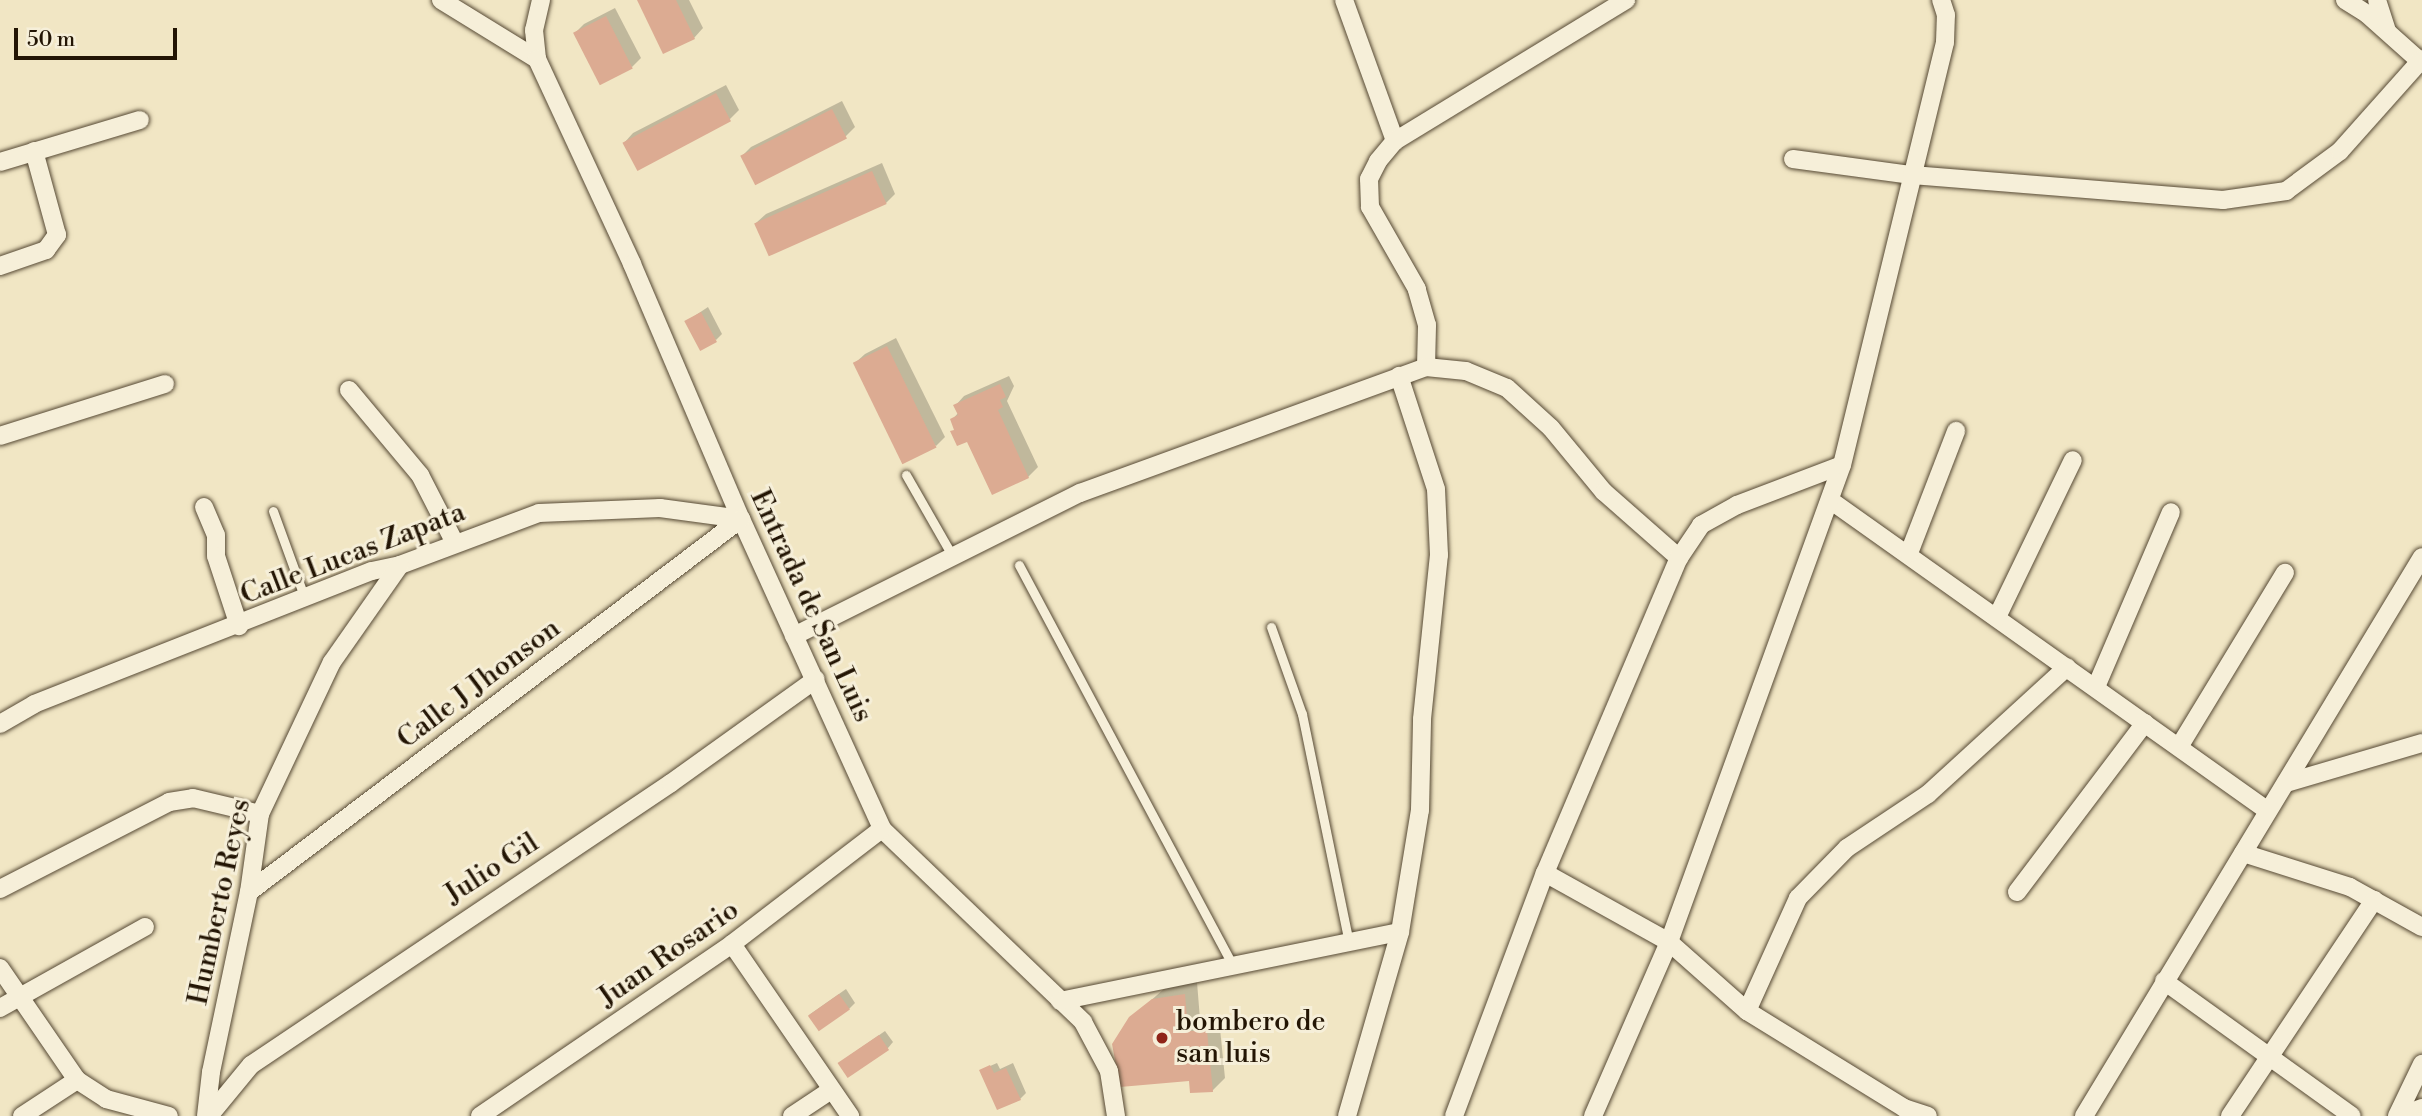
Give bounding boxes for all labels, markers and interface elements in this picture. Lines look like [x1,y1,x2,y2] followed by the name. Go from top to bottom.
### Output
[18,14,180,58] scale bar
[27,27,75,53] text: 50 m
[742,485,880,727] street label: Entrada de San Luis
[236,496,470,612] street label: Calle Lucas Zapata
[391,612,567,756] street label: Calle J Jhonson
[182,796,258,1008] street label: Humberto Reyes
[439,826,545,912] street label: Julio Gil
[592,893,746,1015] street label: Juan Rosario
[1176,1005,1326,1071] place label: bombero de san luis
[1154,1030,1170,1046] marker: bombero de san luis

